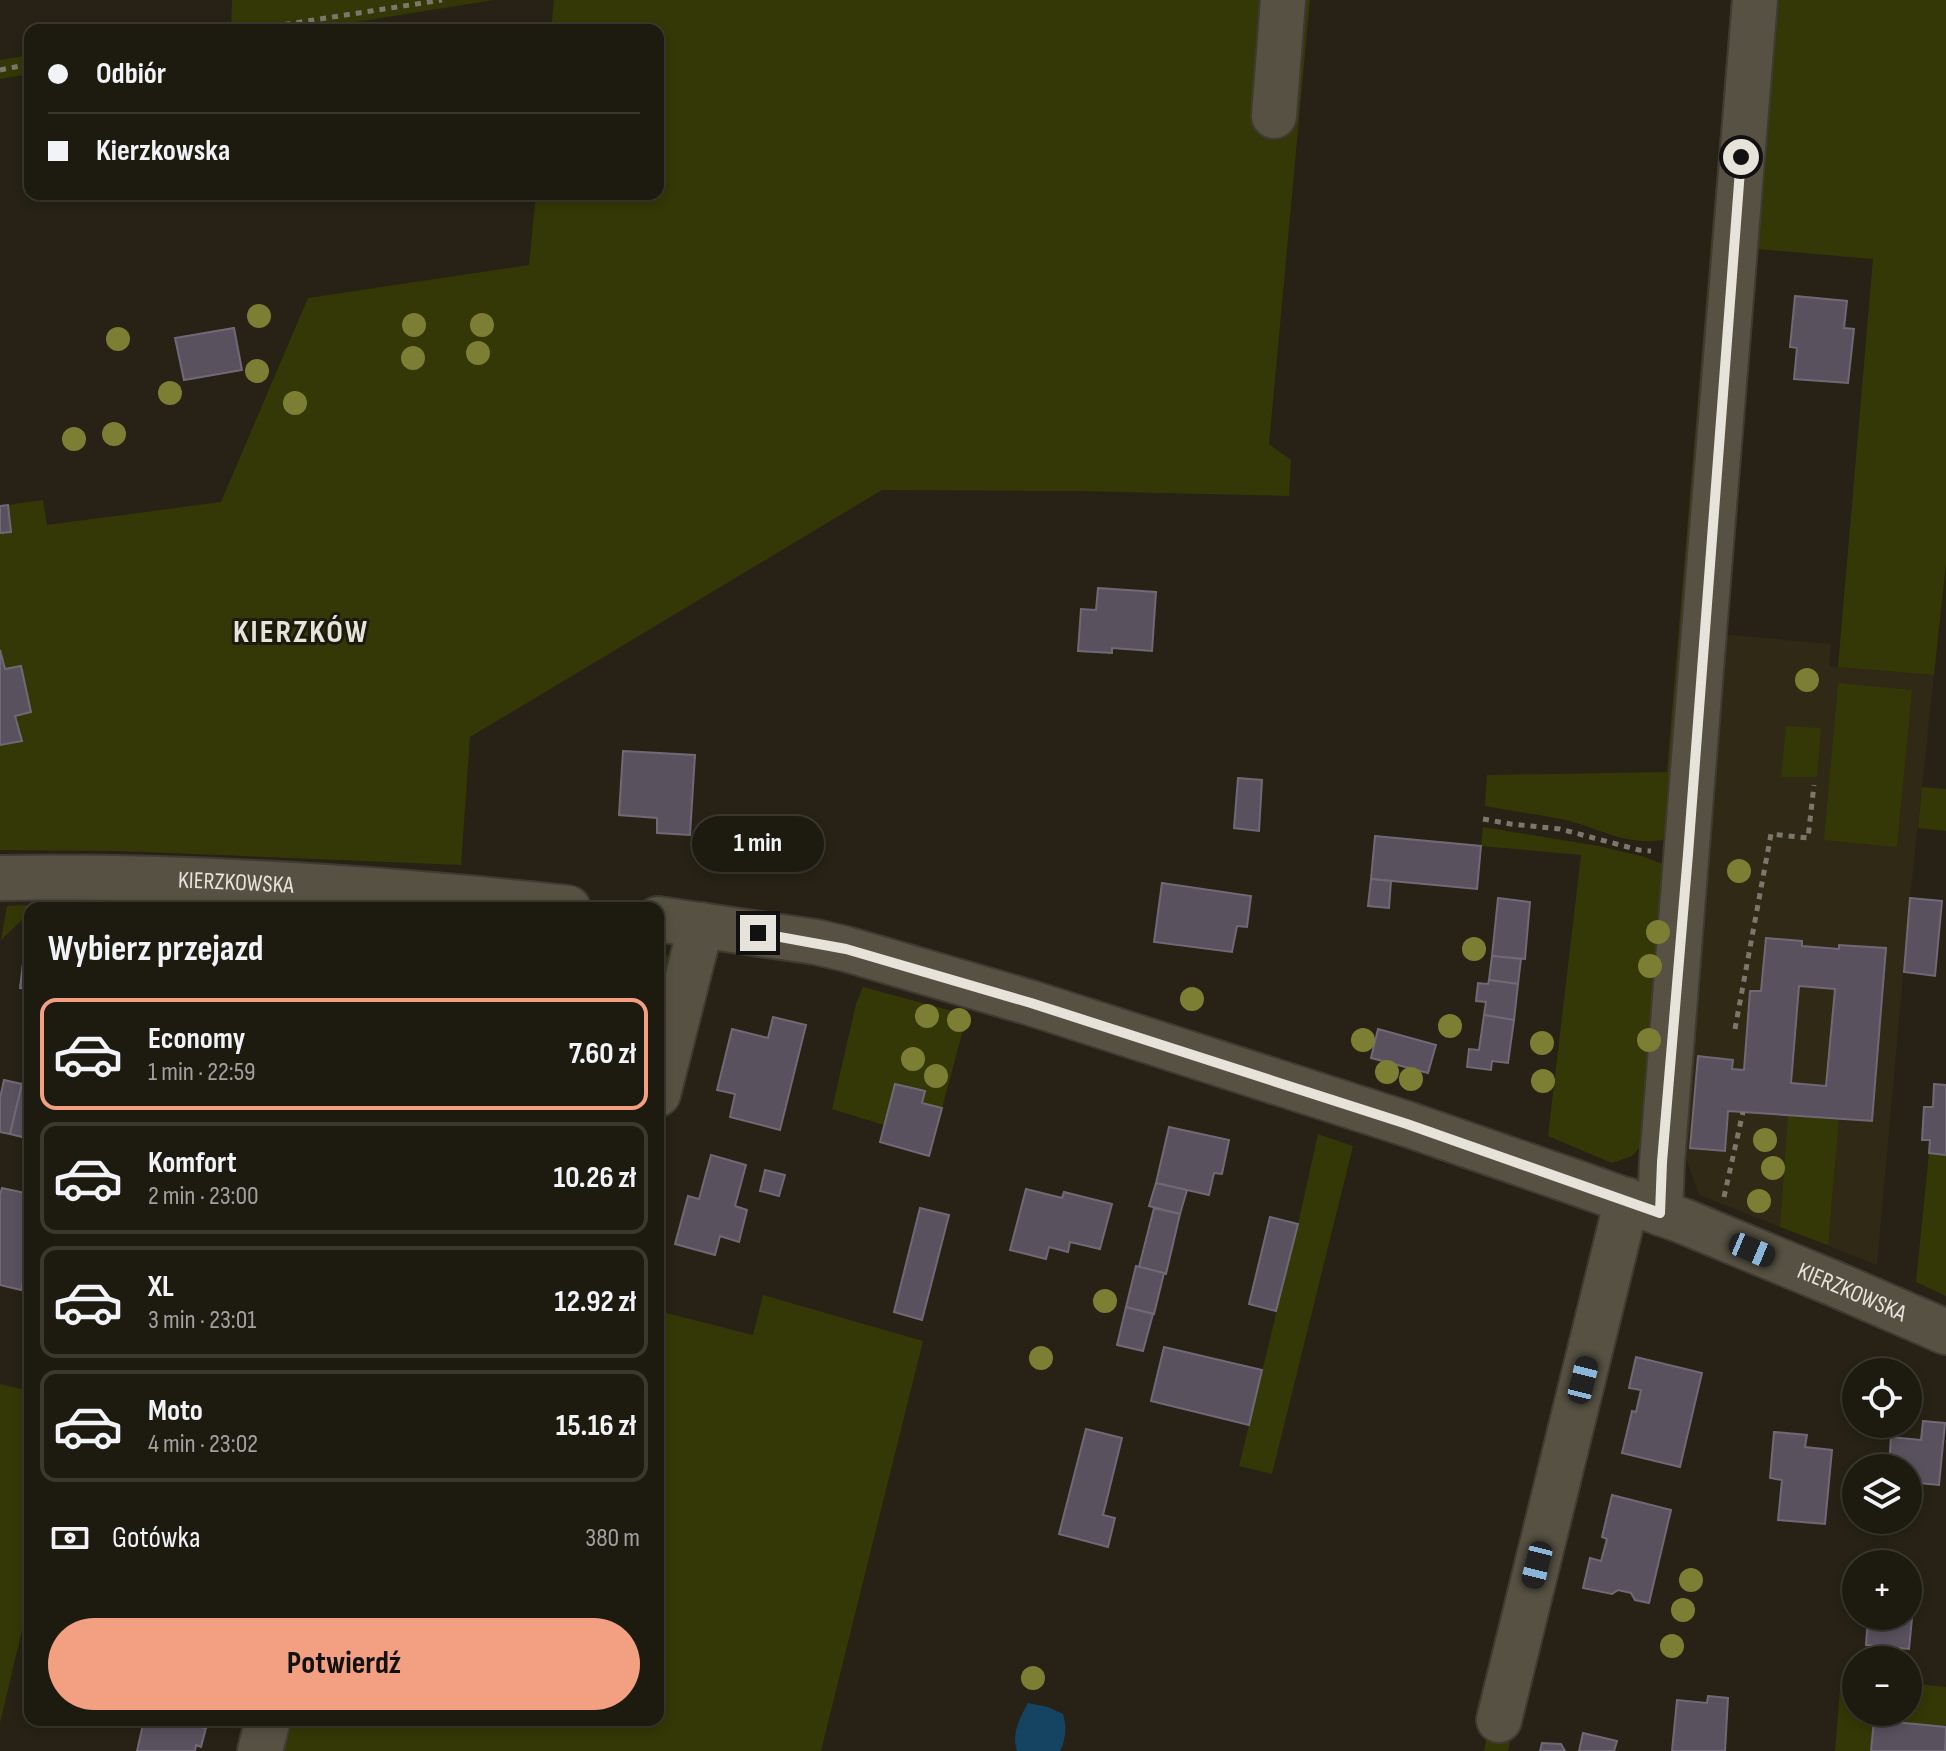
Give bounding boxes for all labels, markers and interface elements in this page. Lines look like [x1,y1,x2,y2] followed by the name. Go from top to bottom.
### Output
[96,56,166,92] text: Odbiór
[96,133,230,169] text: Kierzkowska
[1723,139,1759,175] route start
[233,613,369,652] district label: KIERZKÓW
[692,817,824,873] callout: 1 min
[734,828,782,859] text: 1 min
[178,866,295,900] street label: KIERZKOWSKA
[740,915,776,951] route end
[48,928,264,971] text: Wybierz przejazd
[52,1018,124,1090] icon: car
[148,1021,245,1057] text: Economy
[569,1036,636,1072] text: 7.60 zł
[148,1057,256,1088] text: 1 min · 22:59
[52,1142,124,1214] icon: car
[148,1145,237,1181] text: Komfort
[554,1160,636,1196] text: 10.26 zł
[148,1181,259,1212] text: 2 min · 23:00
[1725,1230,1779,1270] car
[1793,1256,1912,1328] street label: KIERZKOWSKA
[52,1266,124,1338] icon: car
[148,1269,174,1305] text: XL
[555,1284,636,1320] text: 12.92 zł
[148,1305,256,1336] text: 3 min · 23:01
[1566,1354,1600,1406] car
[1842,1358,1922,1726] map controls
[1842,1358,1922,1438] button: locate
[52,1390,124,1462] icon: car
[148,1393,203,1429] text: Moto
[556,1408,636,1444] text: 15.16 zł
[148,1429,258,1460] text: 4 min · 23:02
[1842,1454,1922,1534] button: layers
[48,1516,92,1560] icon: cash
[112,1520,201,1556] text: Gotówka
[585,1523,640,1554] text: 380 m
[1520,1539,1554,1591] car
[1842,1550,1922,1630] button: +
[48,1618,640,1710] button: Potwierdź
[1842,1646,1922,1726] button: −

